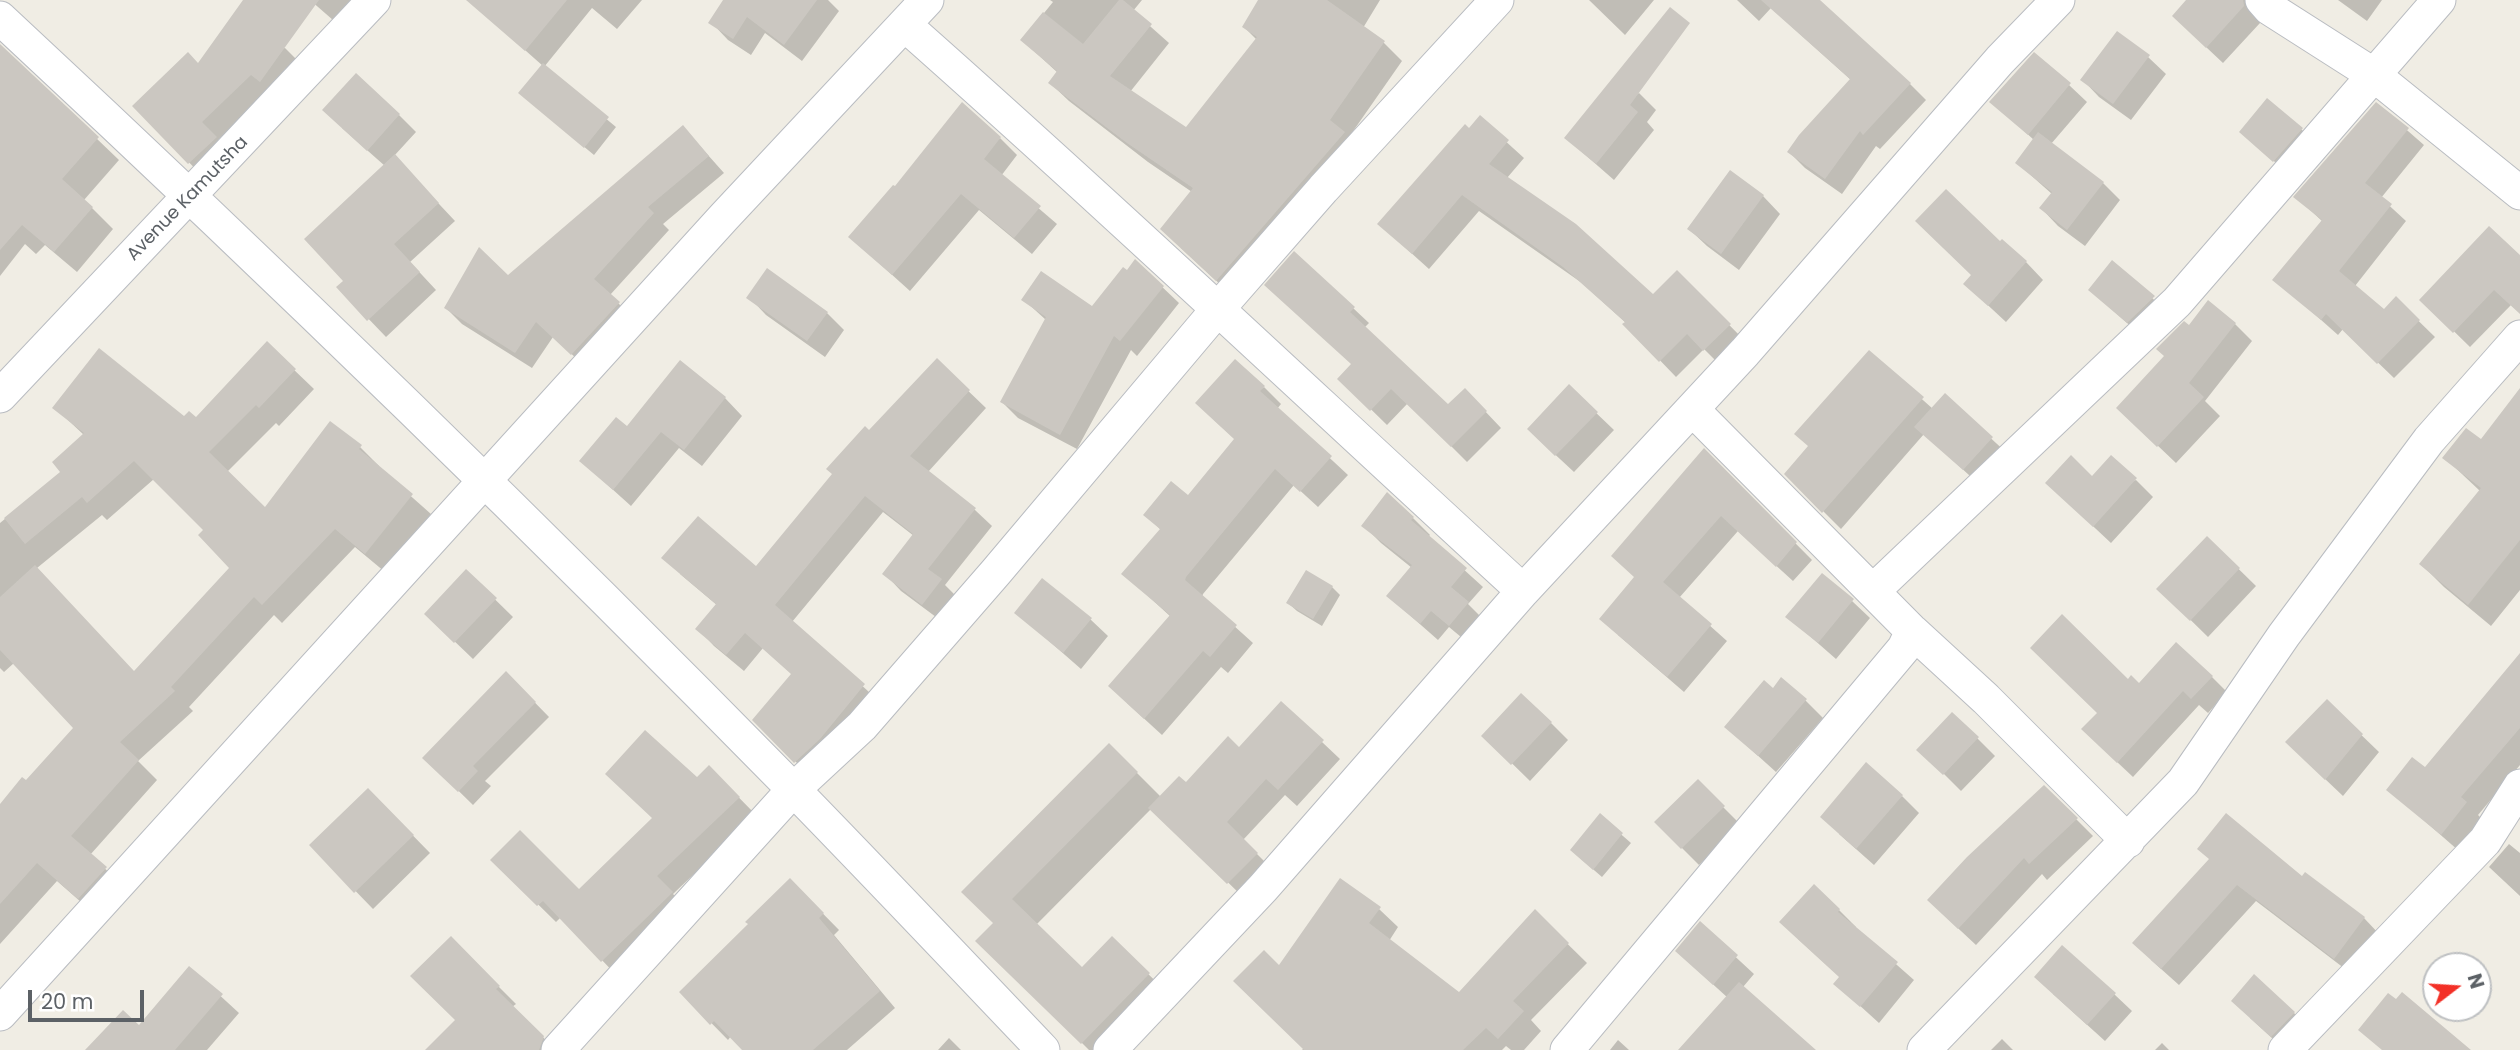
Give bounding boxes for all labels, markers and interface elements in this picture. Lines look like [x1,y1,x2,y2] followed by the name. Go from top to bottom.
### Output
[123,132,253,266] street label: Avenue Kamutsha
[2422,952,2492,1022] north arrow
[2461,971,2491,992] text: N
[32,976,147,1020] scale bar
[41,987,94,1016] text: 20 m

